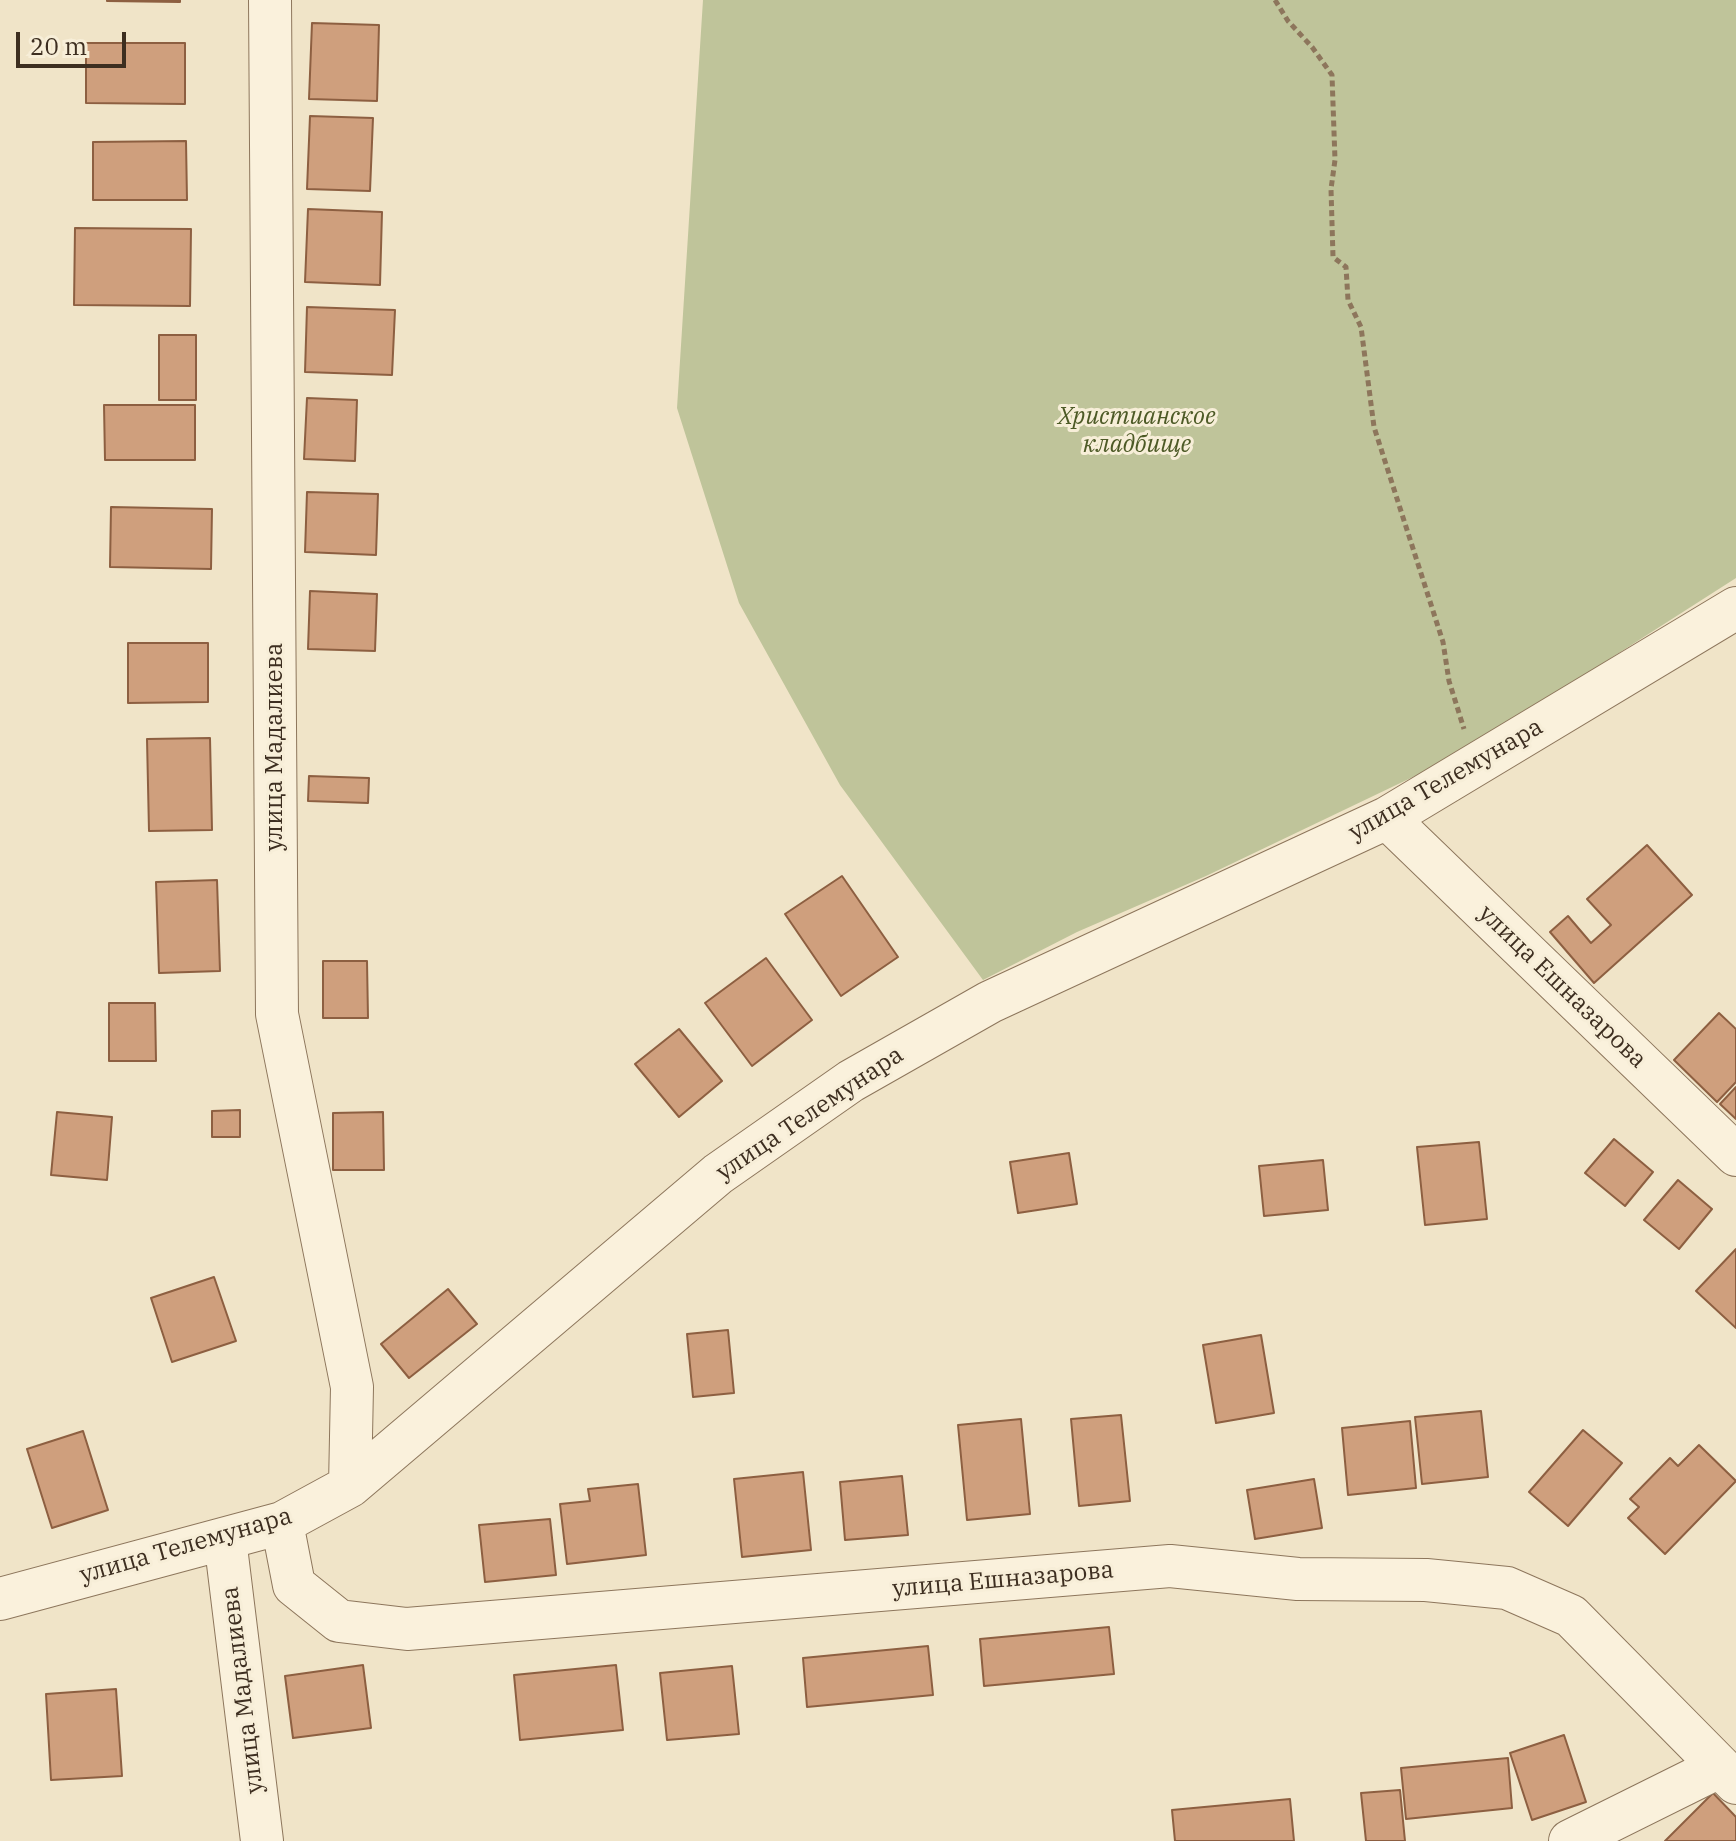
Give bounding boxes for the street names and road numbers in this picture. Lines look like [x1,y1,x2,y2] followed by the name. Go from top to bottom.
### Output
[261,643,289,851] street label: улица Мадалиева
[1344,713,1548,847] street label: улица Телемунара
[1472,899,1652,1075] street label: улица Ешназарова
[711,1041,909,1187] street label: улица Телемунара
[77,1502,295,1590] street label: улица Телемунара
[891,1556,1115,1604] street label: улица Ешназарова
[216,1585,270,1795] street label: улица Мадалиева

